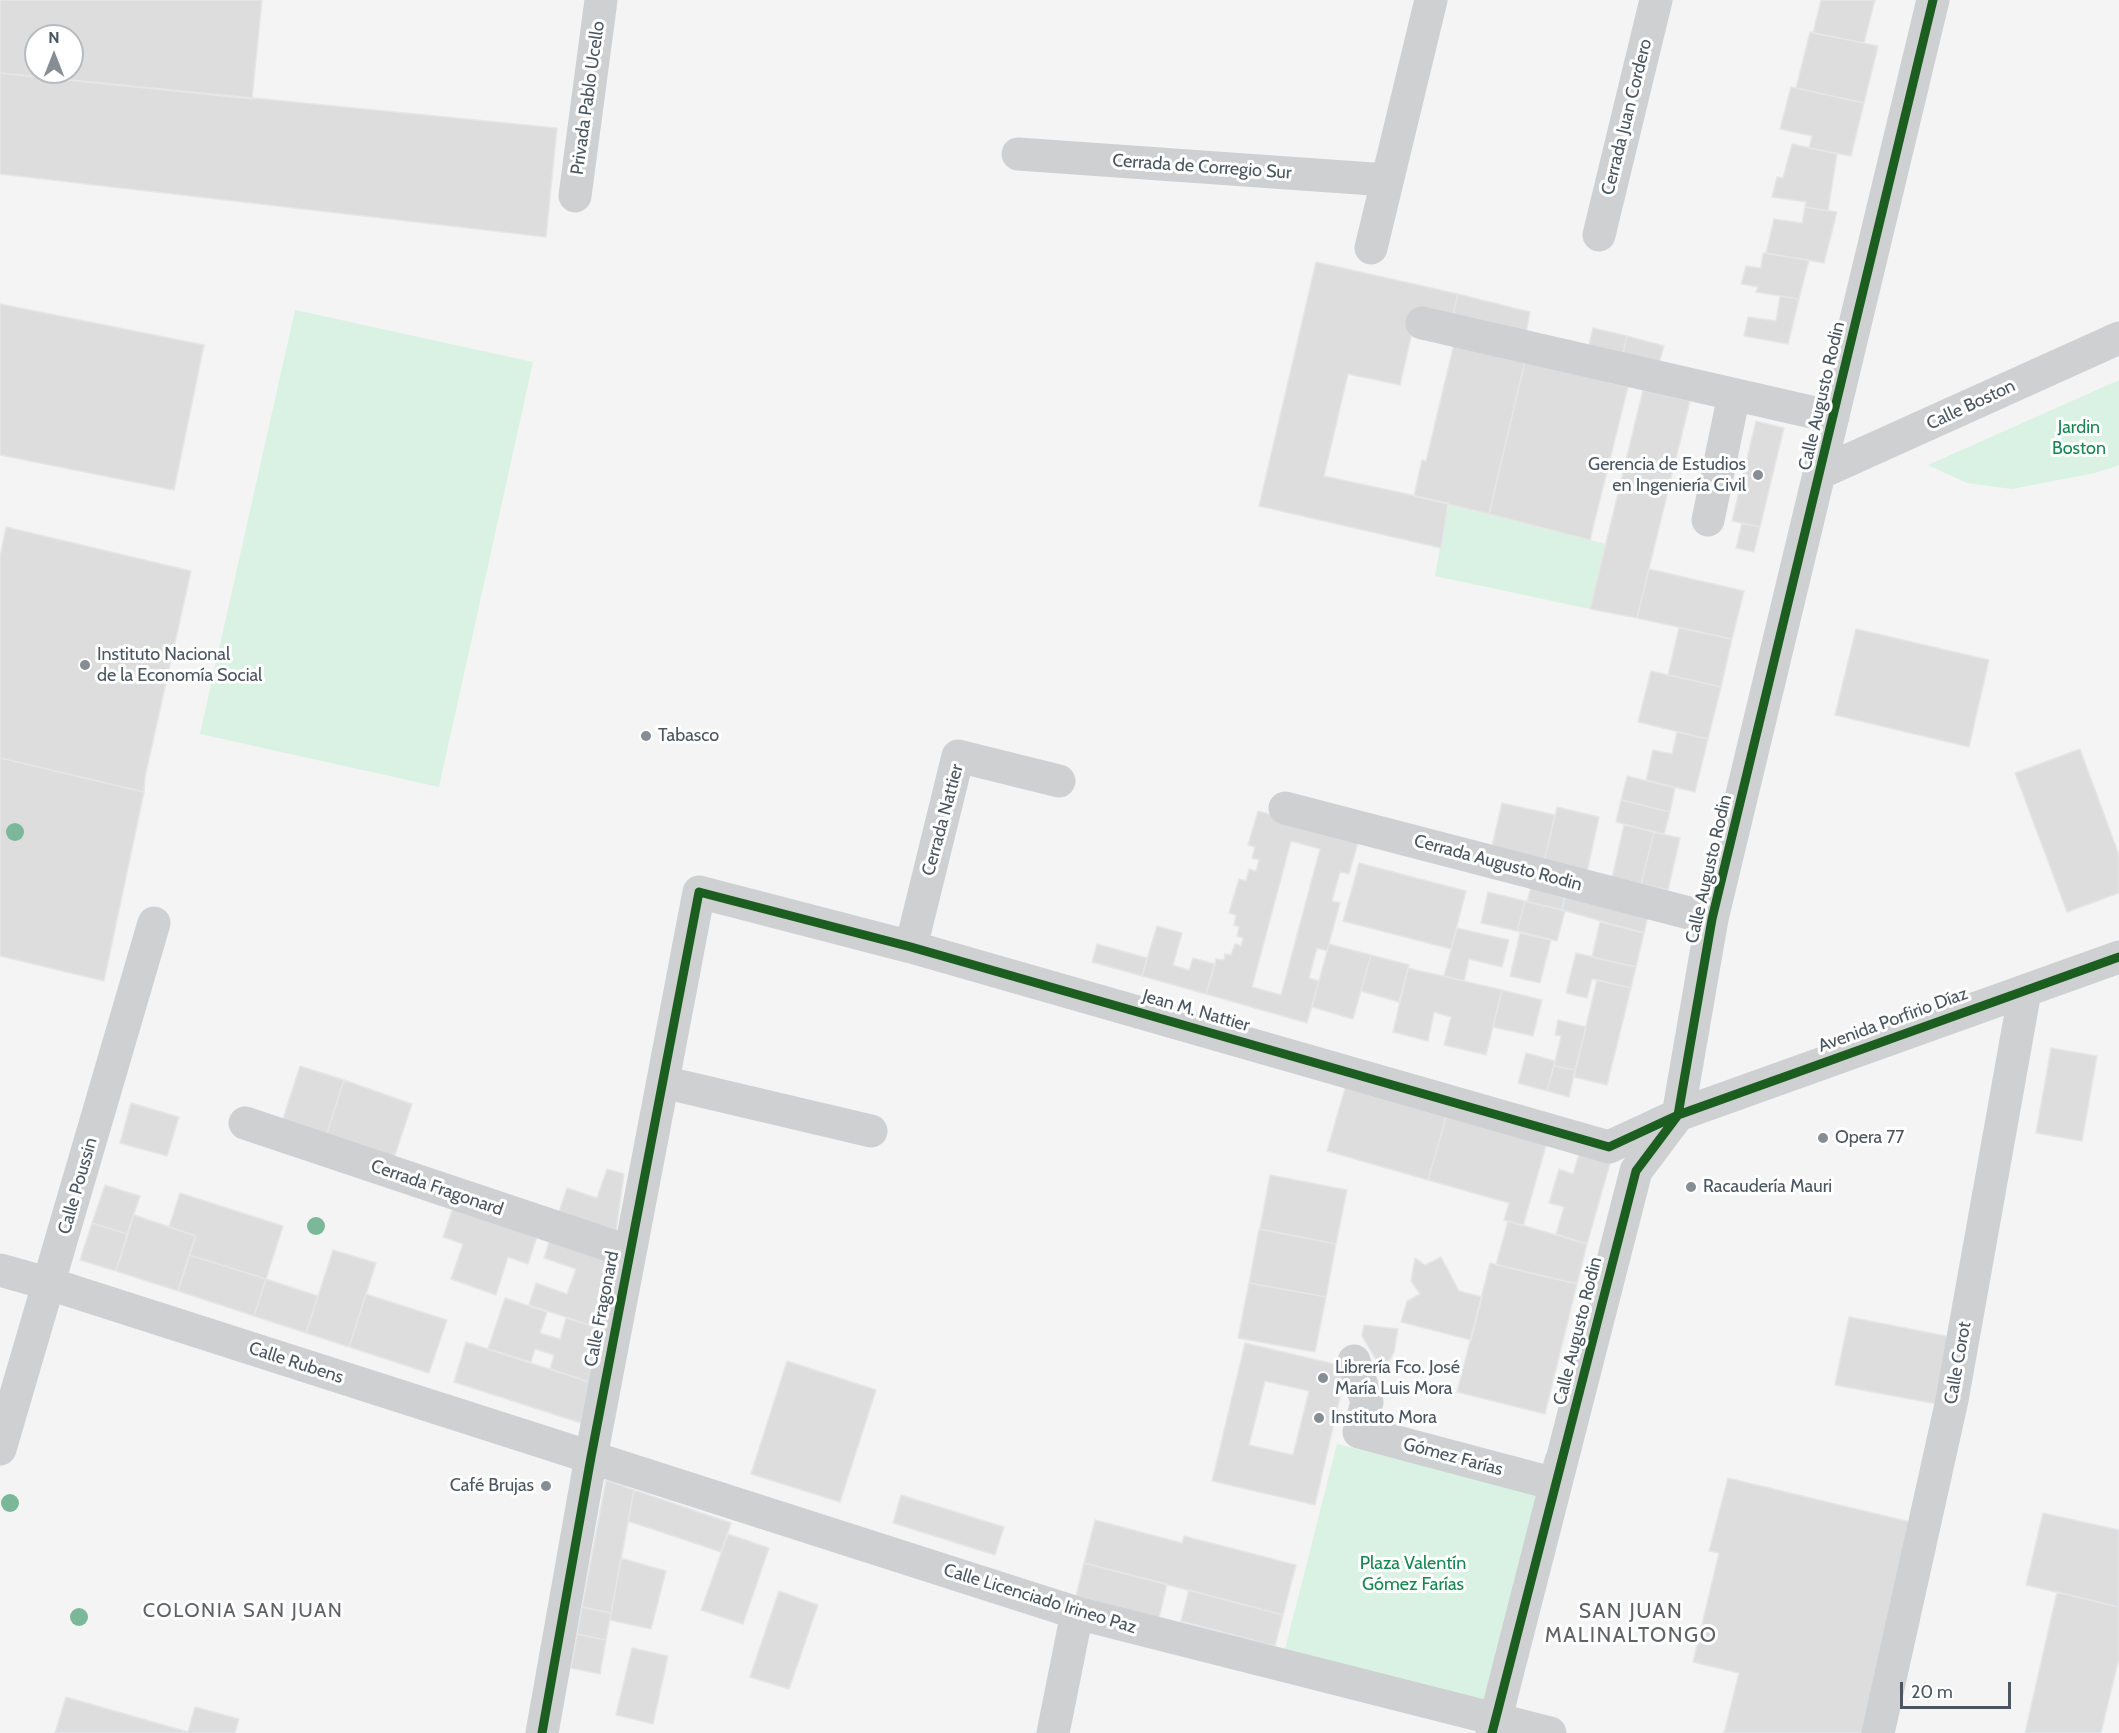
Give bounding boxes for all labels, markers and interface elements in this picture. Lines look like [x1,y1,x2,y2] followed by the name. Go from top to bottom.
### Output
[567,20,609,176] street label: Privada Pablo Ucello
[24,24,84,84] north arrow
[48,28,60,47] text: N
[1597,37,1657,197] street label: Cerrada Juan Cordero
[1112,150,1292,184] street label: Cerrada de Corregio Sur
[1794,320,1850,472] street label: Calle Augusto Rodin
[1923,375,2019,435] street label: Calle Boston
[2052,417,2106,460] park label: Jardin Boston
[1588,454,1746,496] place label: Gerencia de Estudios en Ingeniería Civil
[1751,468,1765,482] marker: Gerencia de Estudios en Ingeniería Civil
[97,644,262,686] place label: Instituto Nacional de la Economía Social
[78,658,92,672] marker: Instituto Nacional de la Economía Social
[658,725,719,747] place label: Tabasco
[639,729,653,743] marker: Tabasco
[918,762,968,878] street label: Cerrada Nattier
[1681,793,1737,945] street label: Calle Augusto Rodin
[1412,830,1584,896] street label: Cerrada Augusto Rodin
[1815,983,1971,1057] street label: Avenida Porfirio Díaz
[1140,985,1252,1037] street label: Jean M. Nattier
[1835,1127,1904,1149] place label: Opera 77
[1816,1131,1830,1145] marker: Opera 77
[54,1135,102,1237] street label: Calle Poussin
[368,1155,506,1221] street label: Cerrada Fragonard
[1703,1176,1832,1198] place label: Racaudería Mauri
[1684,1180,1698,1194] marker: Racaudería Mauri
[580,1249,624,1369] street label: Calle Fragonard
[1549,1255,1607,1407] street label: Calle Augusto Rodin
[1940,1320,1976,1406] street label: Calle Corot
[246,1338,346,1388] street label: Calle Rubens
[1335,1357,1460,1400] place label: Librería Fco. José María Luis Mora
[1316,1371,1330,1385] marker: Librería Fco. José María Luis Mora
[1331,1407,1437,1429] place label: Instituto Mora
[1312,1411,1326,1425] marker: Instituto Mora
[1401,1433,1505,1481] street label: Gómez Farías
[450,1475,534,1497] place label: Café Brujas
[539,1479,553,1493] marker: Café Brujas
[1360,1553,1466,1596] park label: Plaza Valentín Gómez Farías
[941,1559,1139,1639] street label: Calle Licenciado Irineo Paz
[143,1599,343,1623] district label: COLONIA SAN JUAN
[1545,1599,1717,1649] district label: SAN JUAN MALINALTONGO
[1903,1670,2014,1708] scale bar
[1911,1681,1953,1703] text: 20 m

